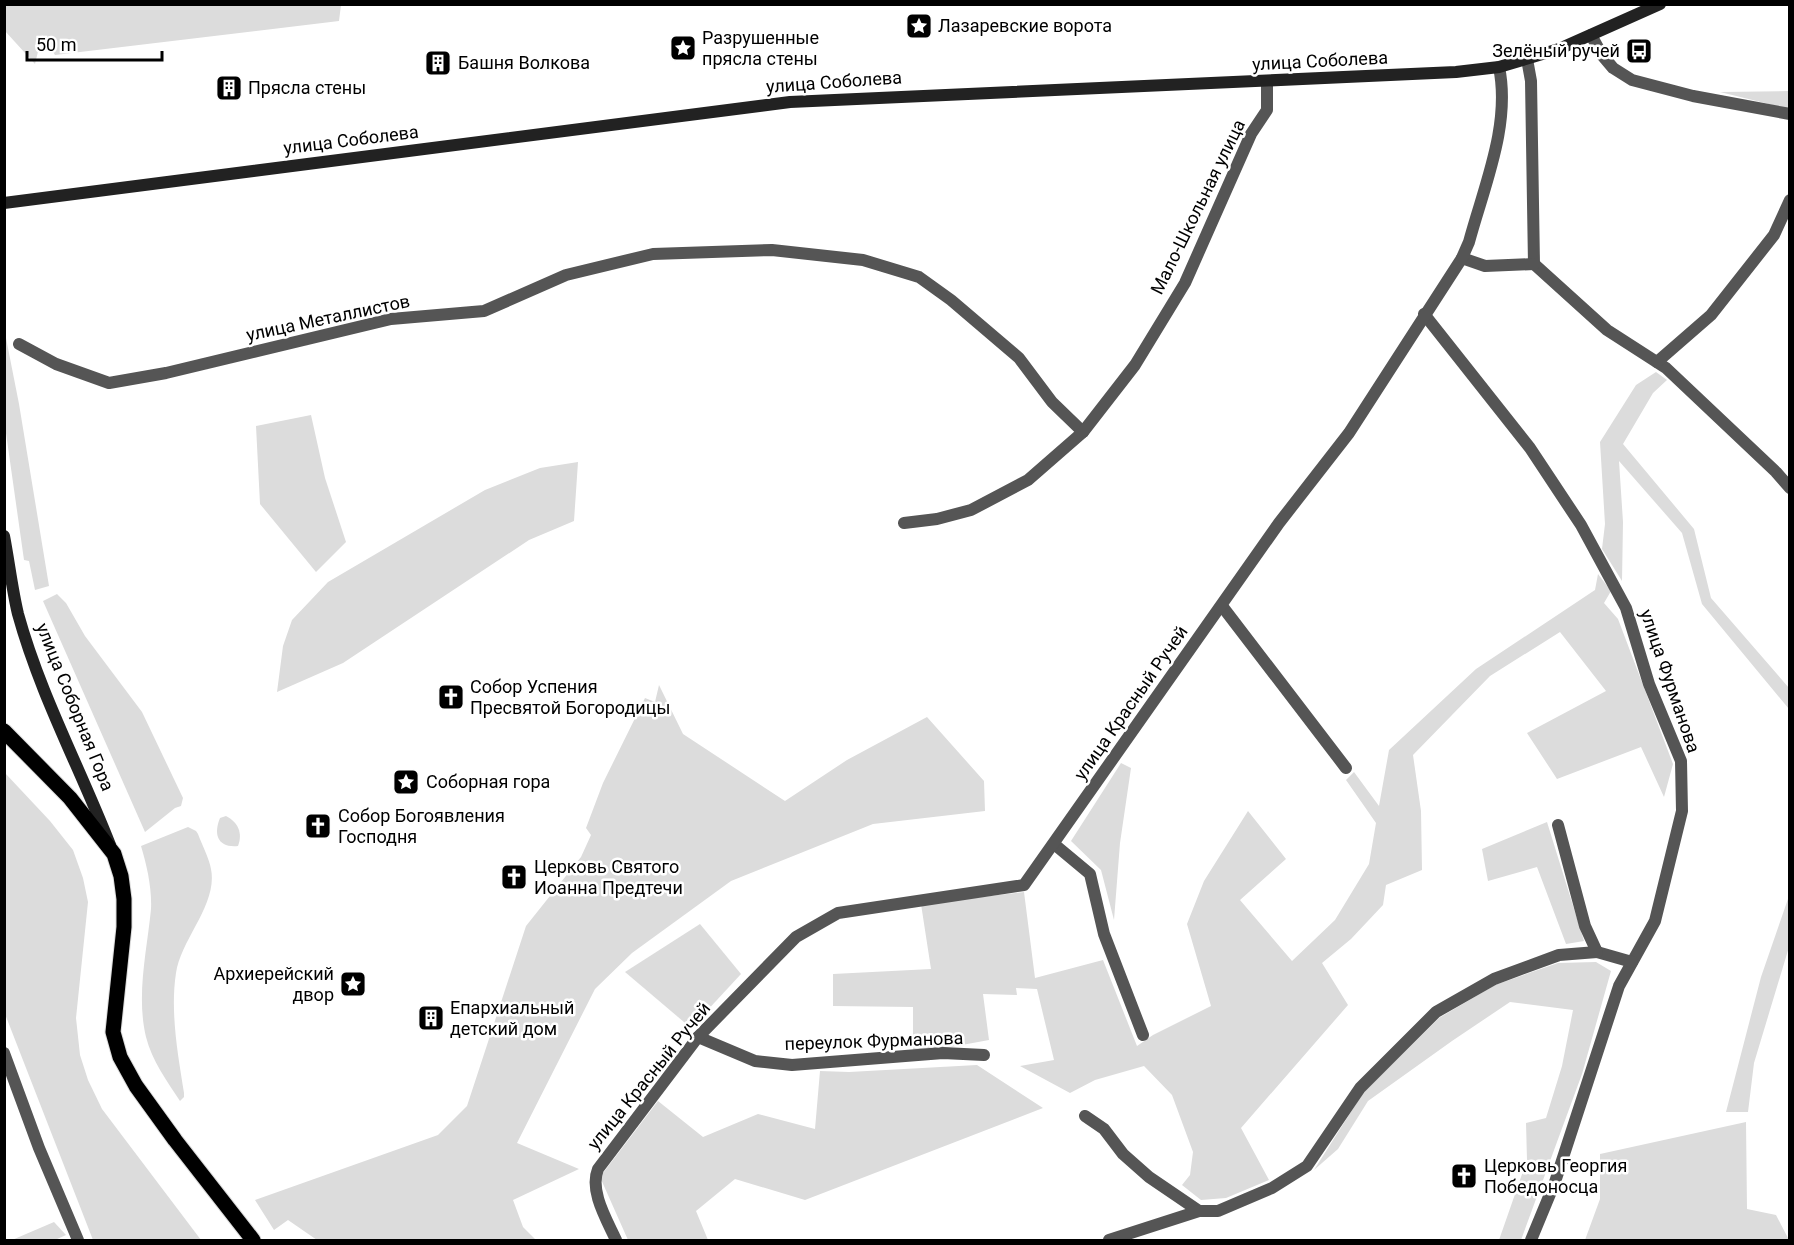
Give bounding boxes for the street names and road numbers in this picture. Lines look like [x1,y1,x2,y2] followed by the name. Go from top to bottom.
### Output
[1252,46,1388,75] street label: улица Соболева
[765,66,903,97] street label: улица Соболева
[1146,116,1249,298] street label: Мало-Школьная улица
[282,121,420,158] street label: улица Соболева
[244,290,412,345] street label: улица Металлистов
[1636,606,1705,755] street label: улица Фурманова
[32,620,119,794] street label: улица Соборная Гора
[1069,622,1192,784] street label: улица Красный Ручей
[583,998,715,1154] street label: улица Красный Ручей
[784,1027,964,1054] street label: переулок Фурманова

